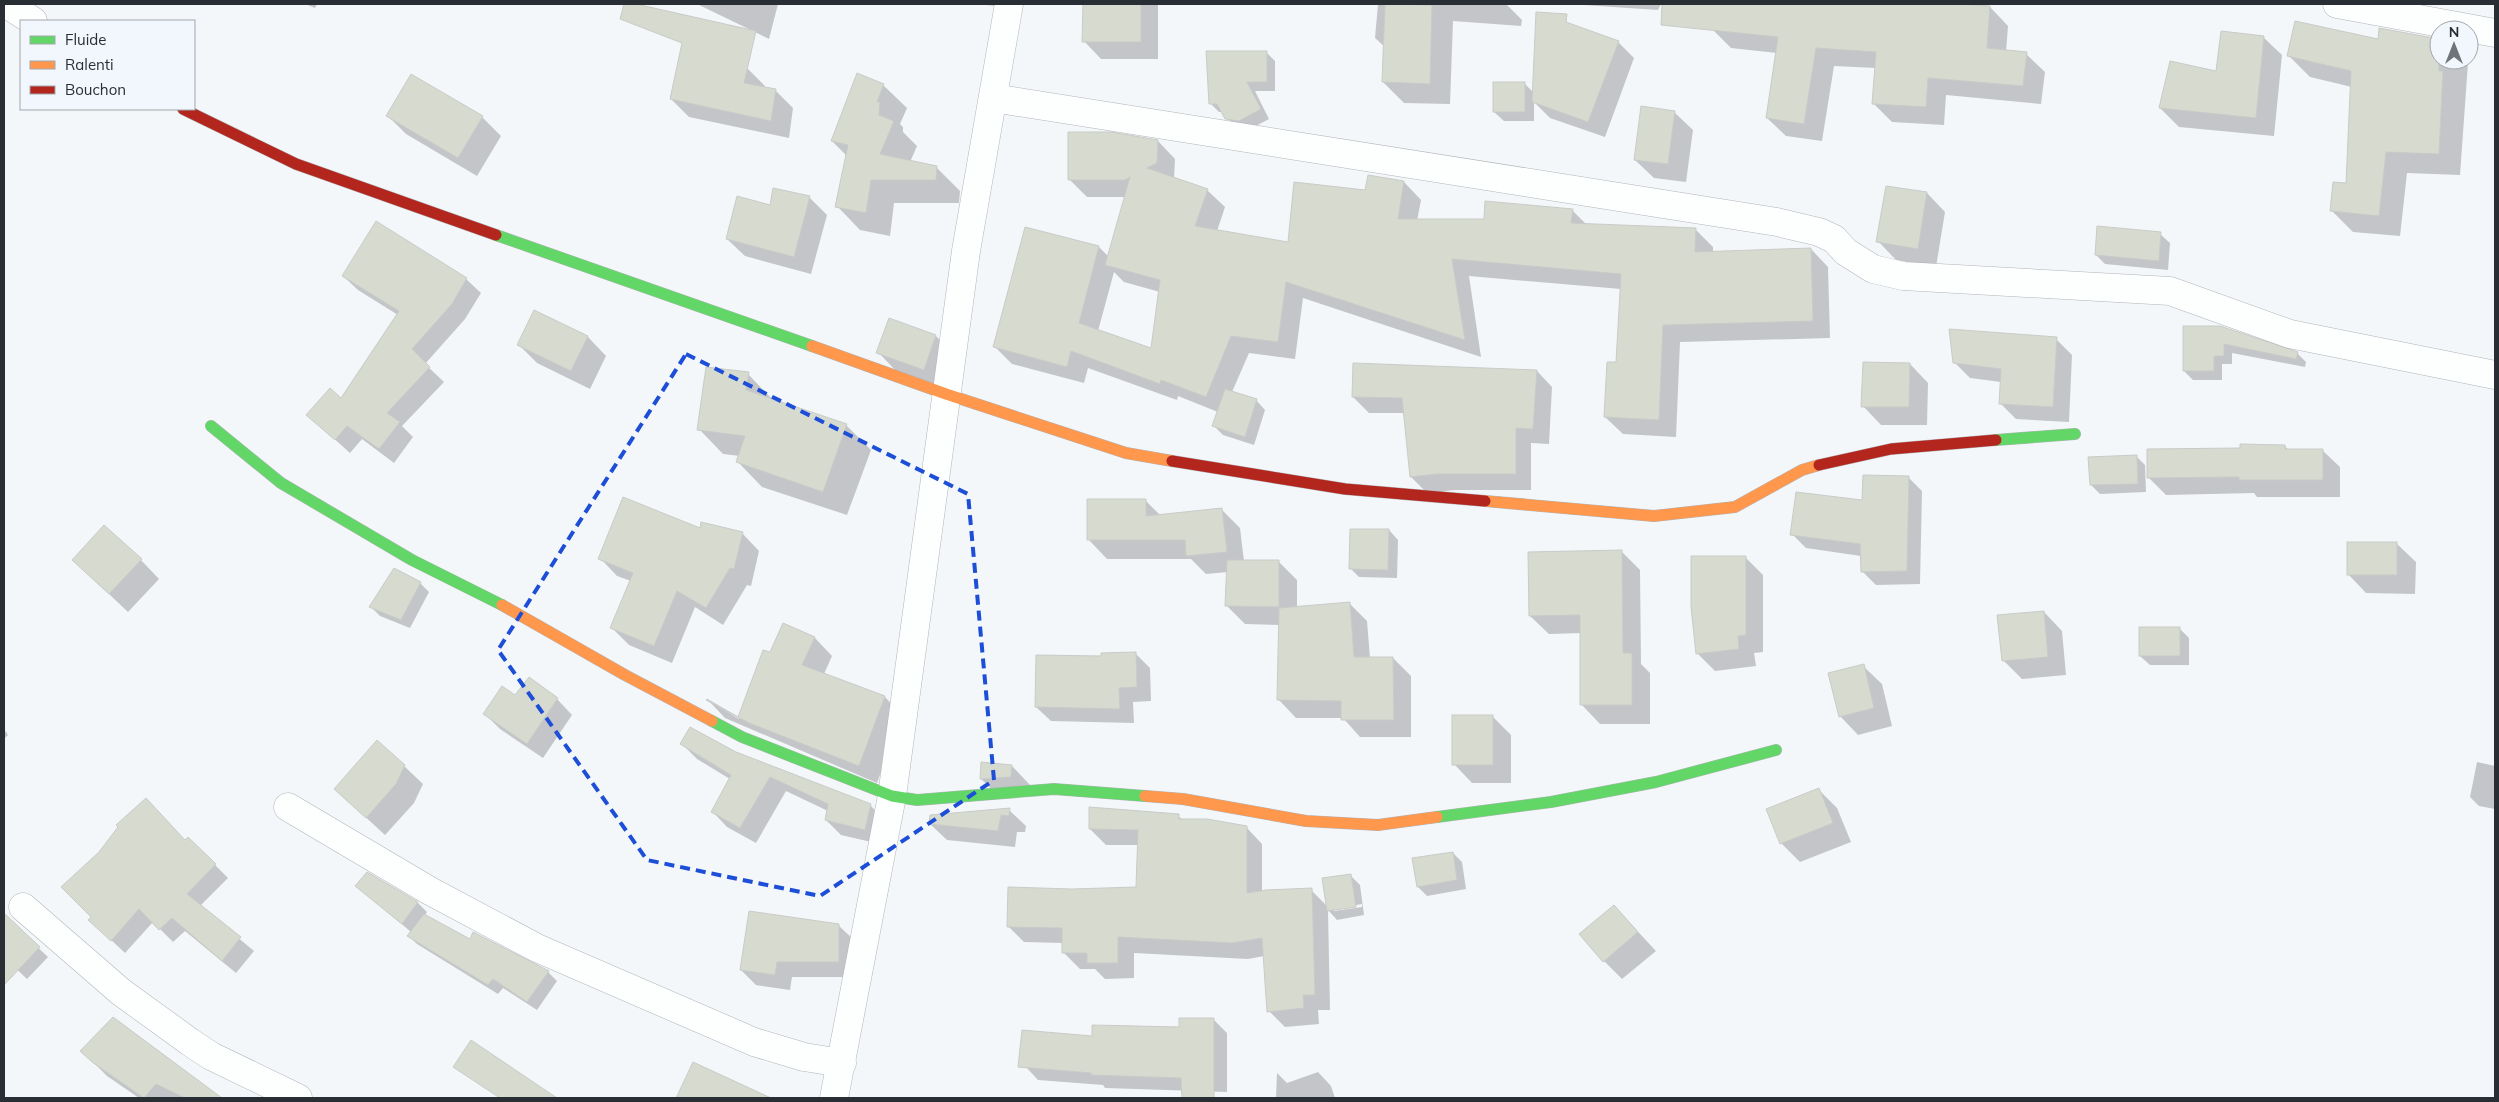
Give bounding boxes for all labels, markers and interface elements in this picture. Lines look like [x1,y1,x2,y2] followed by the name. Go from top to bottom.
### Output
[20,20,195,110] legend
[2429,20,2479,70] north arrow
[2449,23,2459,41] text: N
[65,30,106,49] text: Fluide
[65,55,114,74] text: Ralenti
[65,80,126,99] text: Bouchon

